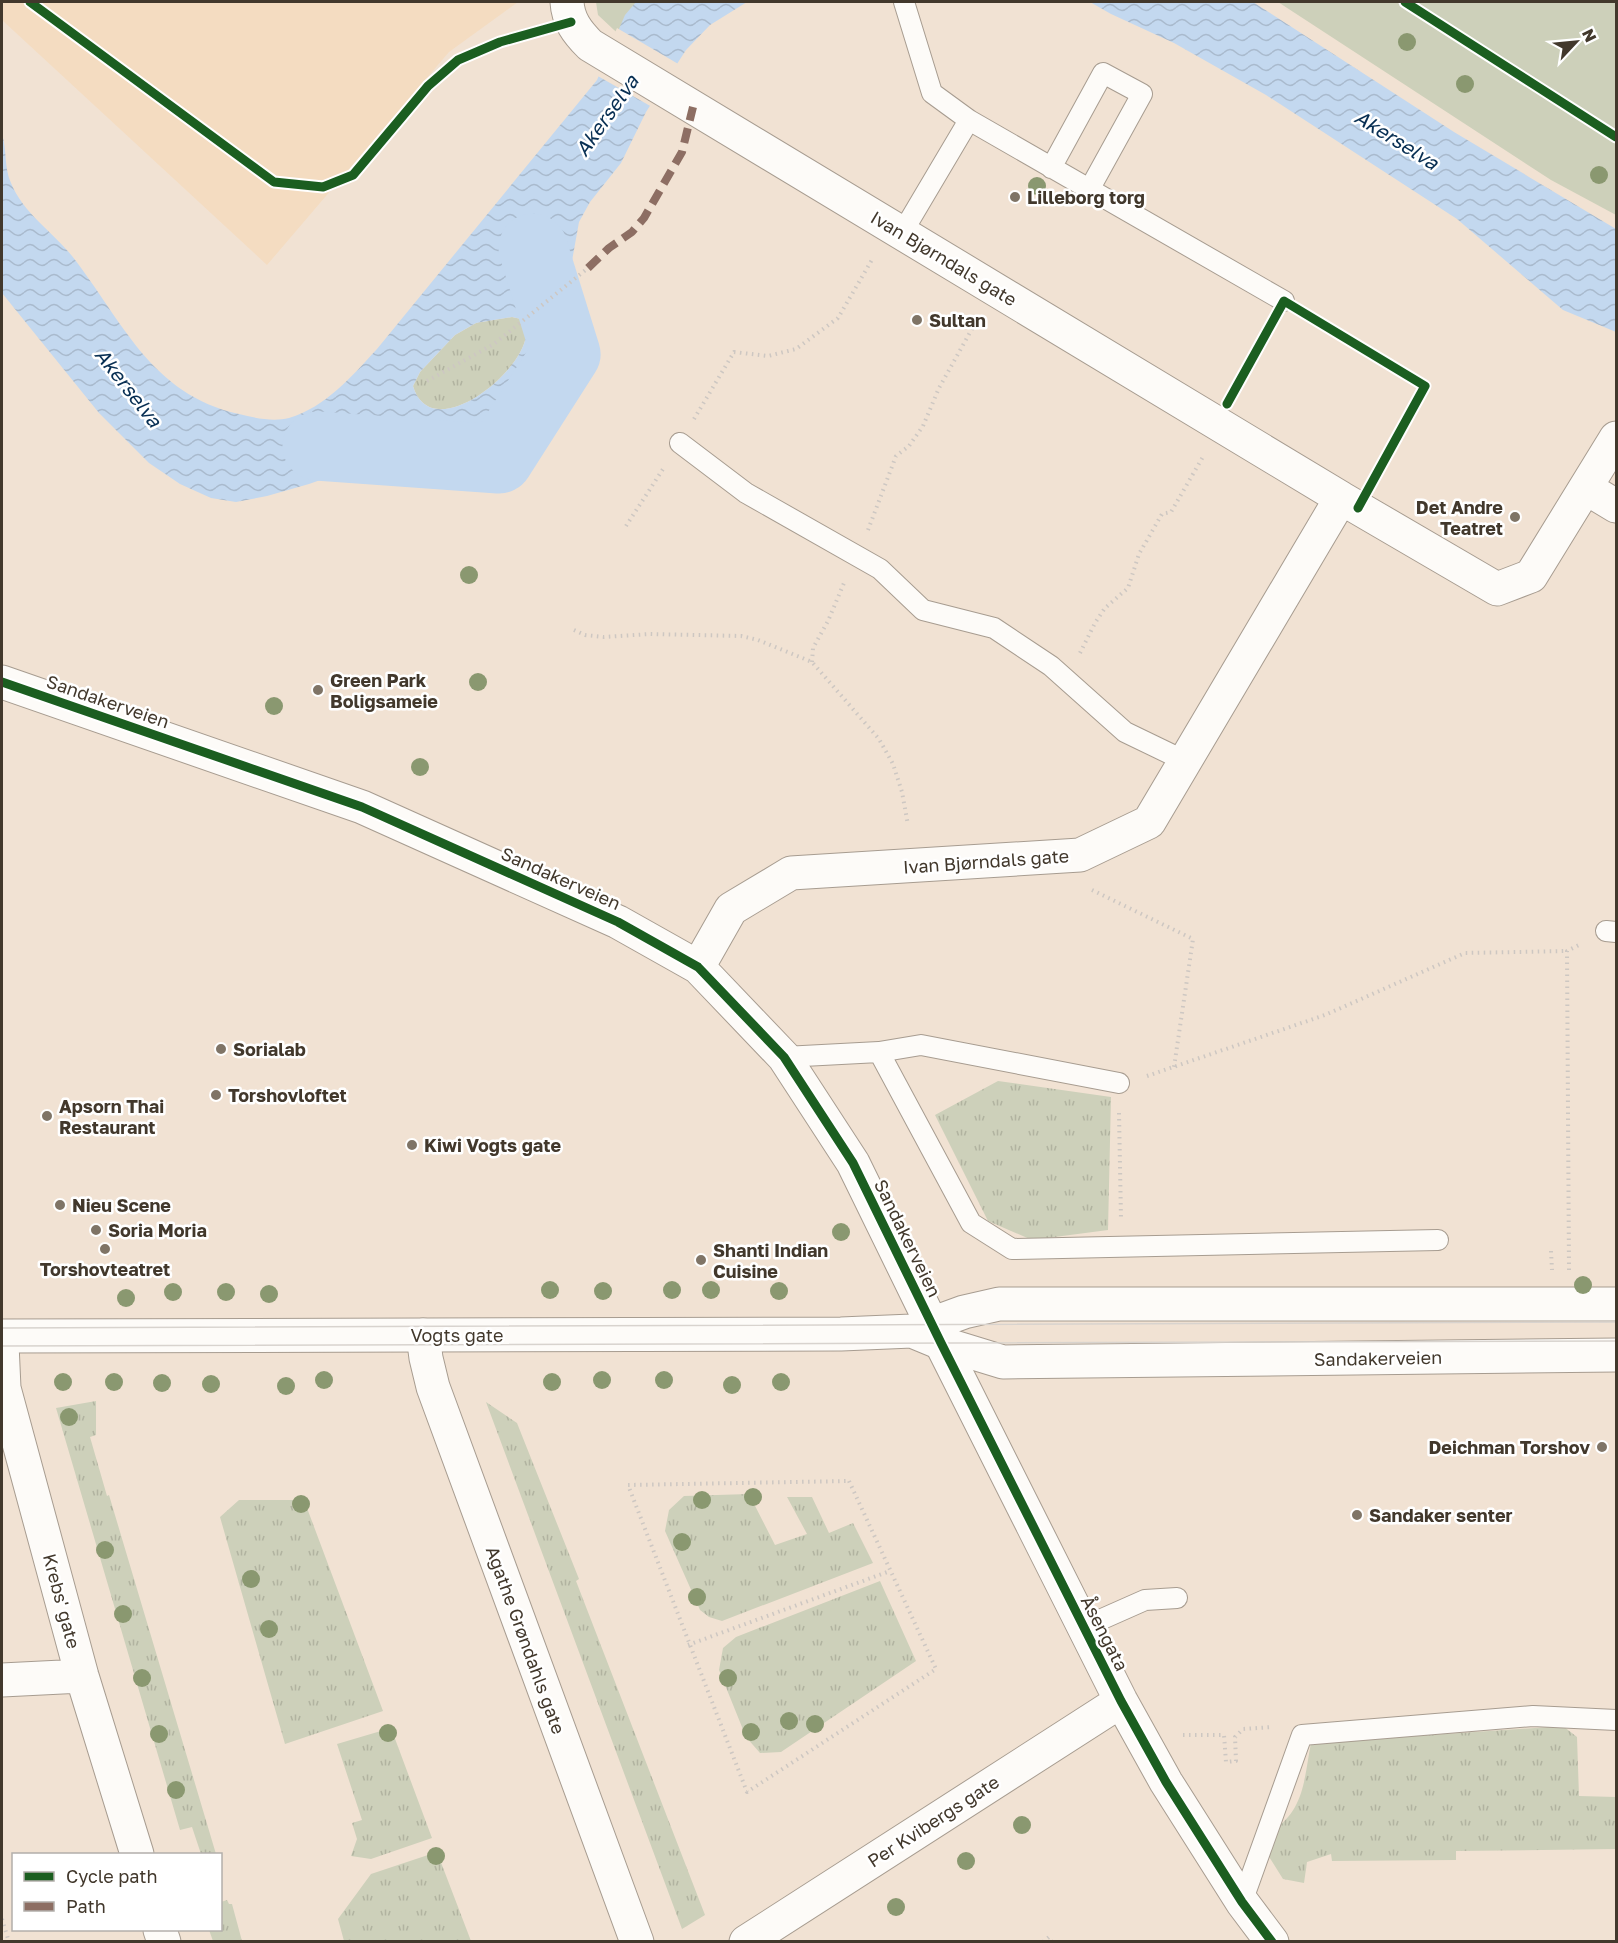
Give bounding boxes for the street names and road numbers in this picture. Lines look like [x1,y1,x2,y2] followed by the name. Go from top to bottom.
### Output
[867,206,1021,310] street label: Ivan Bjørndals gate
[44,670,172,732] street label: Sandakerveien
[498,842,624,914] street label: Sandakerveien
[902,844,1070,878] street label: Ivan Bjørndals gate
[870,1176,946,1300] street label: Sandakerveien
[411,1324,503,1346] street label: Vogts gate
[1314,1346,1442,1370] street label: Sandakerveien
[482,1543,570,1737] street label: Agathe Grøndahls gate
[39,1551,85,1651] street label: Krebs' gate
[1077,1592,1133,1674] street label: Åsengata
[863,1770,1003,1872] street label: Per Kvibergs gate

